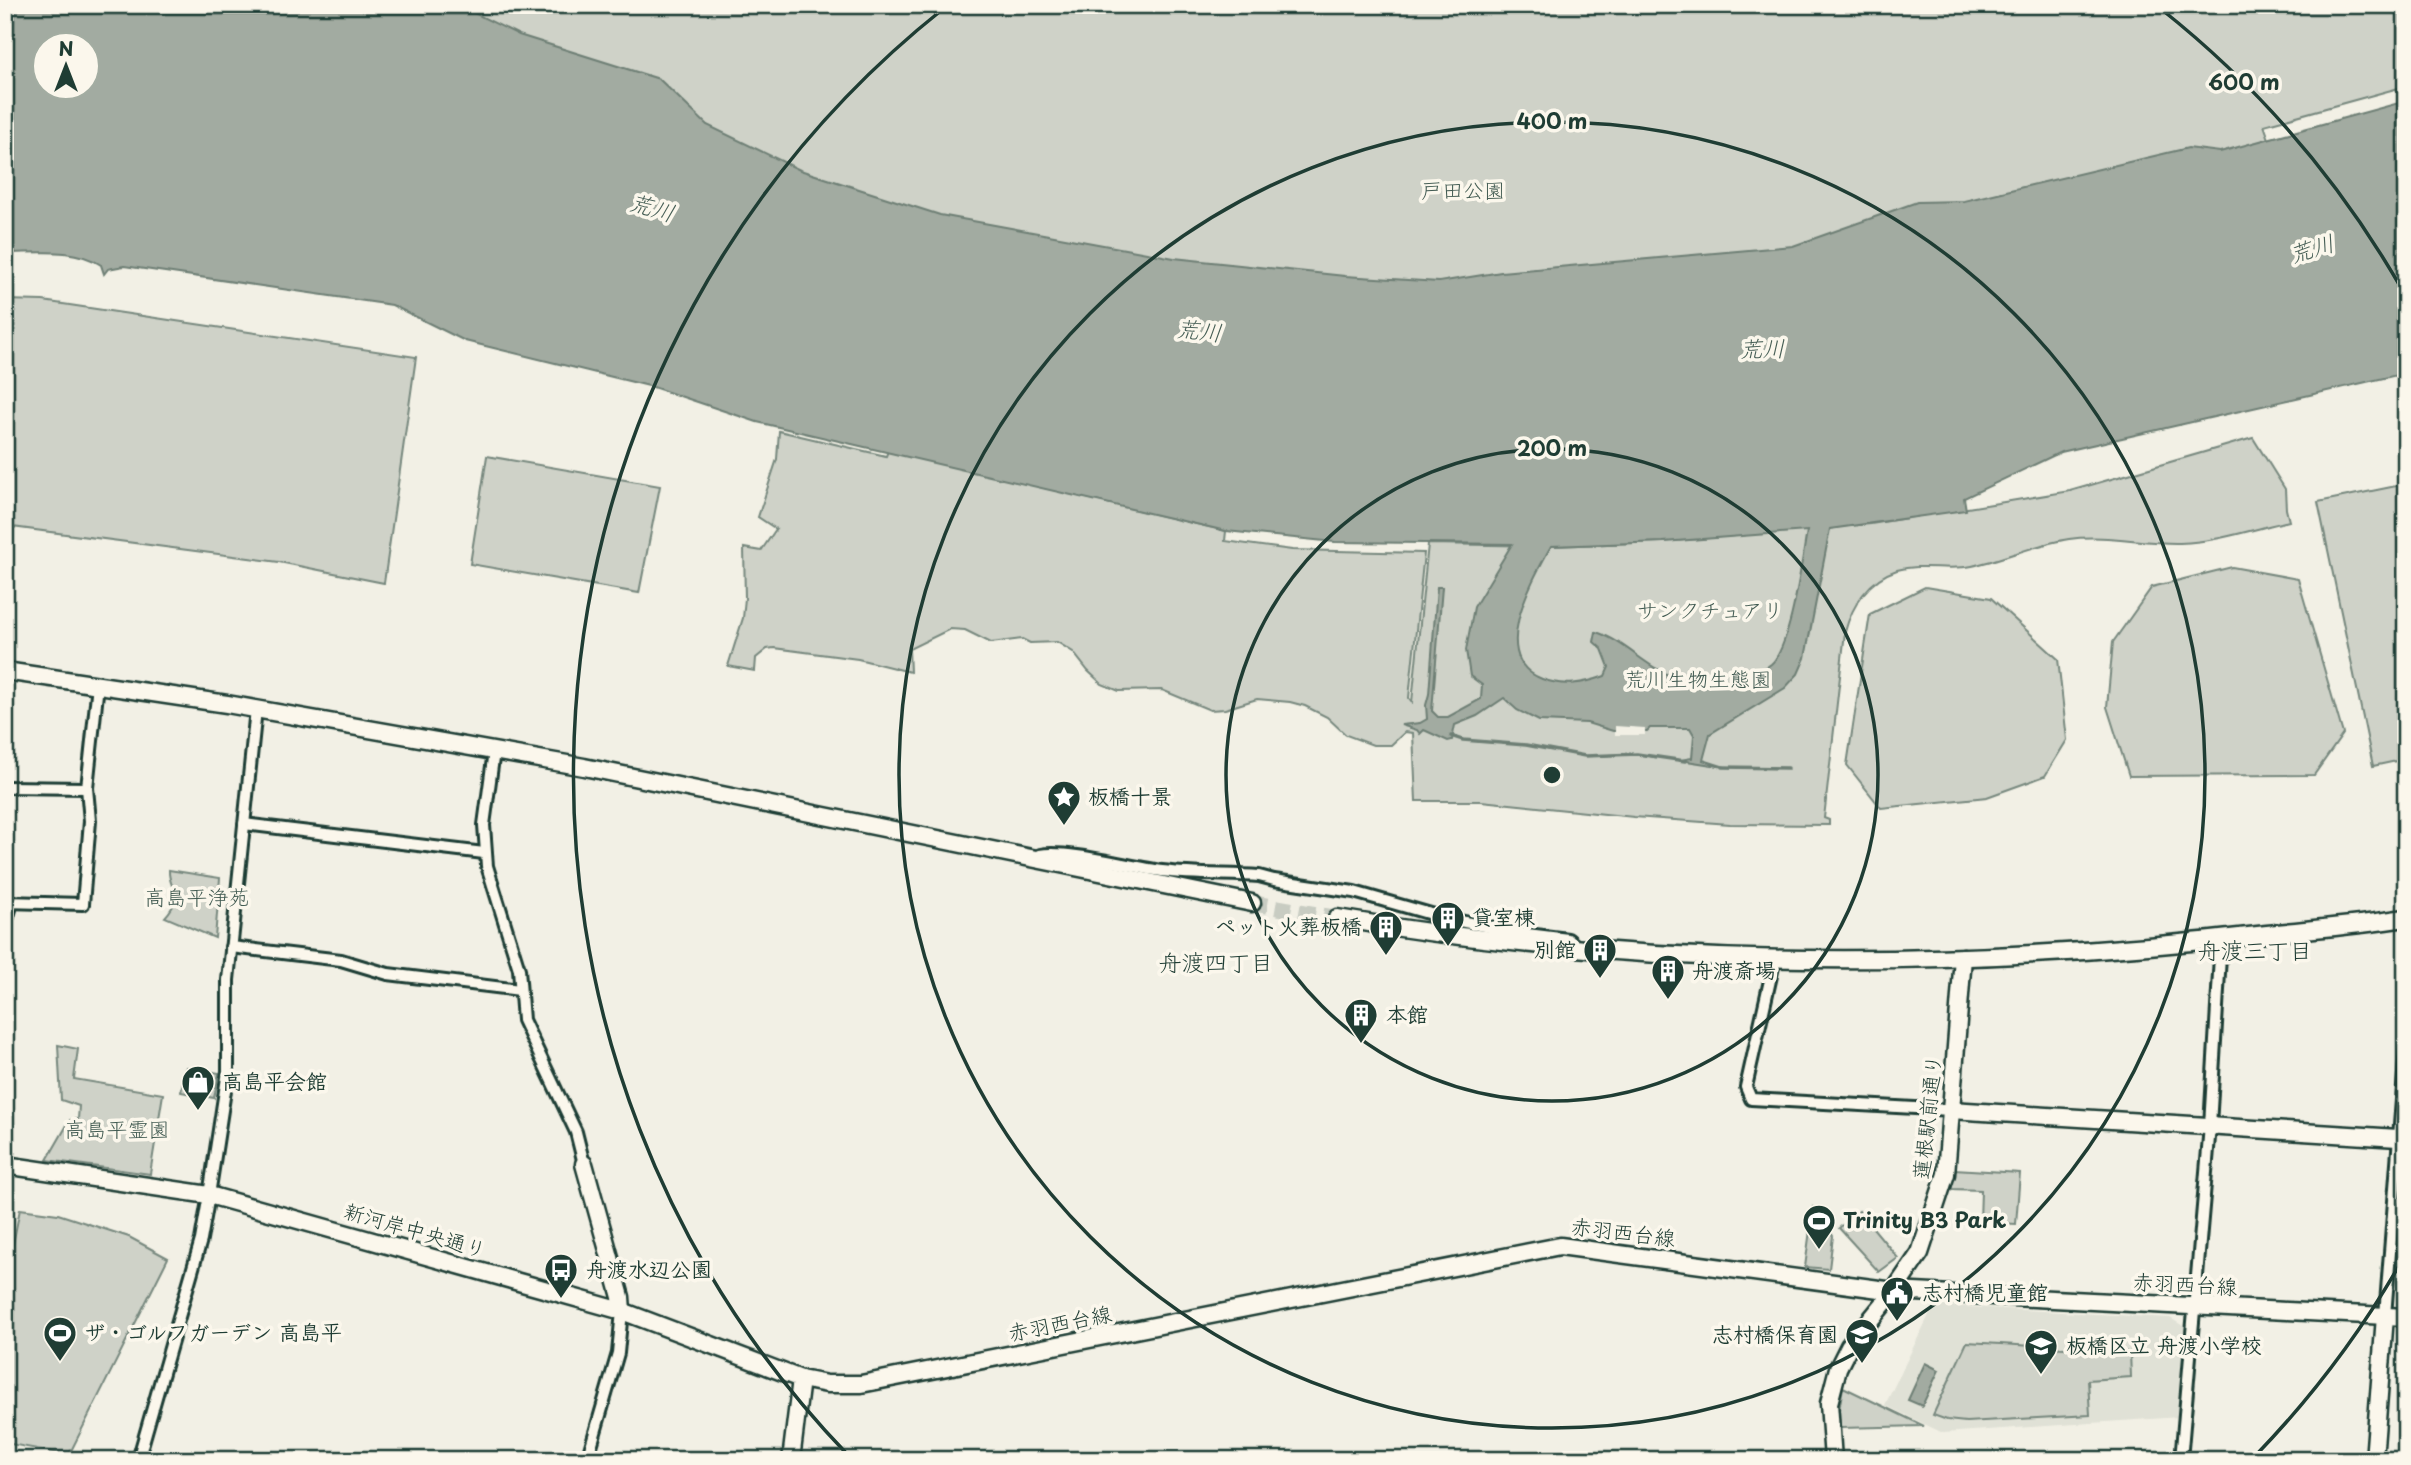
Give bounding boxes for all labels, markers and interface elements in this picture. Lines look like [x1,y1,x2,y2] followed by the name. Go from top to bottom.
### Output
[32,32,102,102] north arrow
[58,34,74,62] text: N
[2208,65,2280,97] text: 600 m
[1517,104,1587,136] text: 400 m
[1421,173,1505,205] park label: 戸田公園
[625,183,679,230] water label: 荒川
[2284,224,2339,271] water label: 荒川
[1174,310,1224,349] water label: 荒川
[1739,330,1785,365] water label: 荒川
[1517,431,1587,463] text: 200 m
[1637,593,1784,625] park label: サンクチュアリ
[1625,662,1772,694] park label: 荒川生物生態園
[1540,763,1564,787] centre of rings
[1045,778,1083,827] place icon: 板橋十景
[1088,779,1172,811] place label: 板橋十景
[145,880,250,912] park label: 高島平浄苑
[1429,899,1467,948] building icon: 貸室棟
[1472,900,1535,932] place label: 貸室棟
[1367,908,1405,957] building icon: ペット火葬板橋
[1215,909,1362,941] place label: ペット火葬板橋
[1581,931,1619,980] building icon: 別館
[1534,932,1576,964] place label: 別館
[2198,932,2313,967] district label: 舟渡三丁目
[1159,944,1274,979] district label: 舟渡四丁目
[1649,952,1687,1001] building icon: 舟渡斎場
[1692,953,1776,985] place label: 舟渡斎場
[1342,996,1380,1045] building icon: 本館
[1386,997,1428,1029] place label: 本館
[1904,1052,1949,1181] street label: 蓮根駅前通り
[179,1063,217,1112] shop icon: 高島平会館
[222,1064,327,1096] place label: 高島平会館
[65,1112,170,1144] park label: 高島平霊園
[340,1193,491,1265] street label: 新河岸中央通り
[1800,1202,1838,1251] sports icon: Trinity B3 Park
[1843,1203,2006,1235] place label: Trinity B3 Park
[1569,1209,1677,1253] street label: 赤羽西台線
[542,1251,580,1300] bus stop icon: 舟渡水辺公園
[586,1252,712,1284] place label: 舟渡水辺公園
[2132,1264,2238,1302] street label: 赤羽西台線
[1878,1274,1916,1323] public building icon: 志村橋児童館
[1922,1275,2048,1307] place label: 志村橋児童館
[1005,1296,1114,1348] street label: 赤羽西台線
[41,1314,79,1363] sports icon: ザ・ゴルフガーデン 高島平
[84,1315,342,1347] place label: ザ・ゴルフガーデン 高島平
[1843,1316,1881,1365] school or university icon: 志村橋保育園
[1712,1317,1838,1349] place label: 志村橋保育園
[2022,1327,2060,1376] school or university icon: 板橋区立 舟渡小学校
[2066,1328,2262,1360] place label: 板橋区立 舟渡小学校

